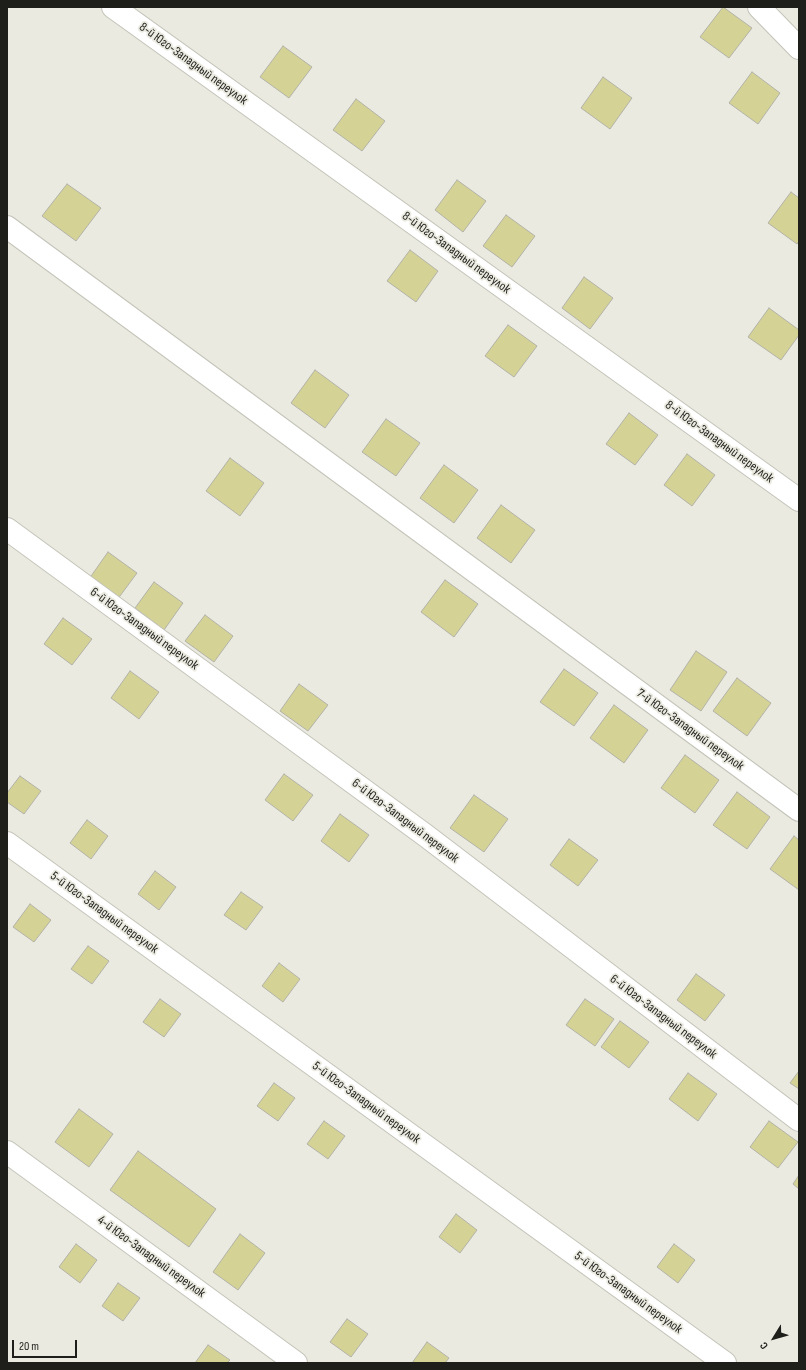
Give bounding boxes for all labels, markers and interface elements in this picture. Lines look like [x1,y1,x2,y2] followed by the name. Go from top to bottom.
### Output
[136,20,250,108] street label: 8-й Юго-Западный переулок
[399,209,513,297] street label: 8-й Юго-Западный переулок
[662,398,776,486] street label: 8-й Юго-Западный переулок
[87,585,201,673] street label: 6-й Юго-Западный переулок
[633,686,747,774] street label: 7-й Юго-Западный переулок
[348,776,462,866] street label: 6-й Юго-Западный переулок
[47,869,161,957] street label: 5-й Юго-Западный переулок
[606,972,720,1062] street label: 6-й Юго-Западный переулок
[309,1059,423,1147] street label: 5-й Юго-Западный переулок
[94,1213,208,1301] street label: 4-й Юго-Западный переулок
[571,1249,685,1337] street label: 5-й Юго-Западный переулок
[754,1318,794,1358] north arrow
[14,1332,79,1358] scale bar
[19,1339,39,1354] text: 20 m
[757,1339,771,1352] text: С

